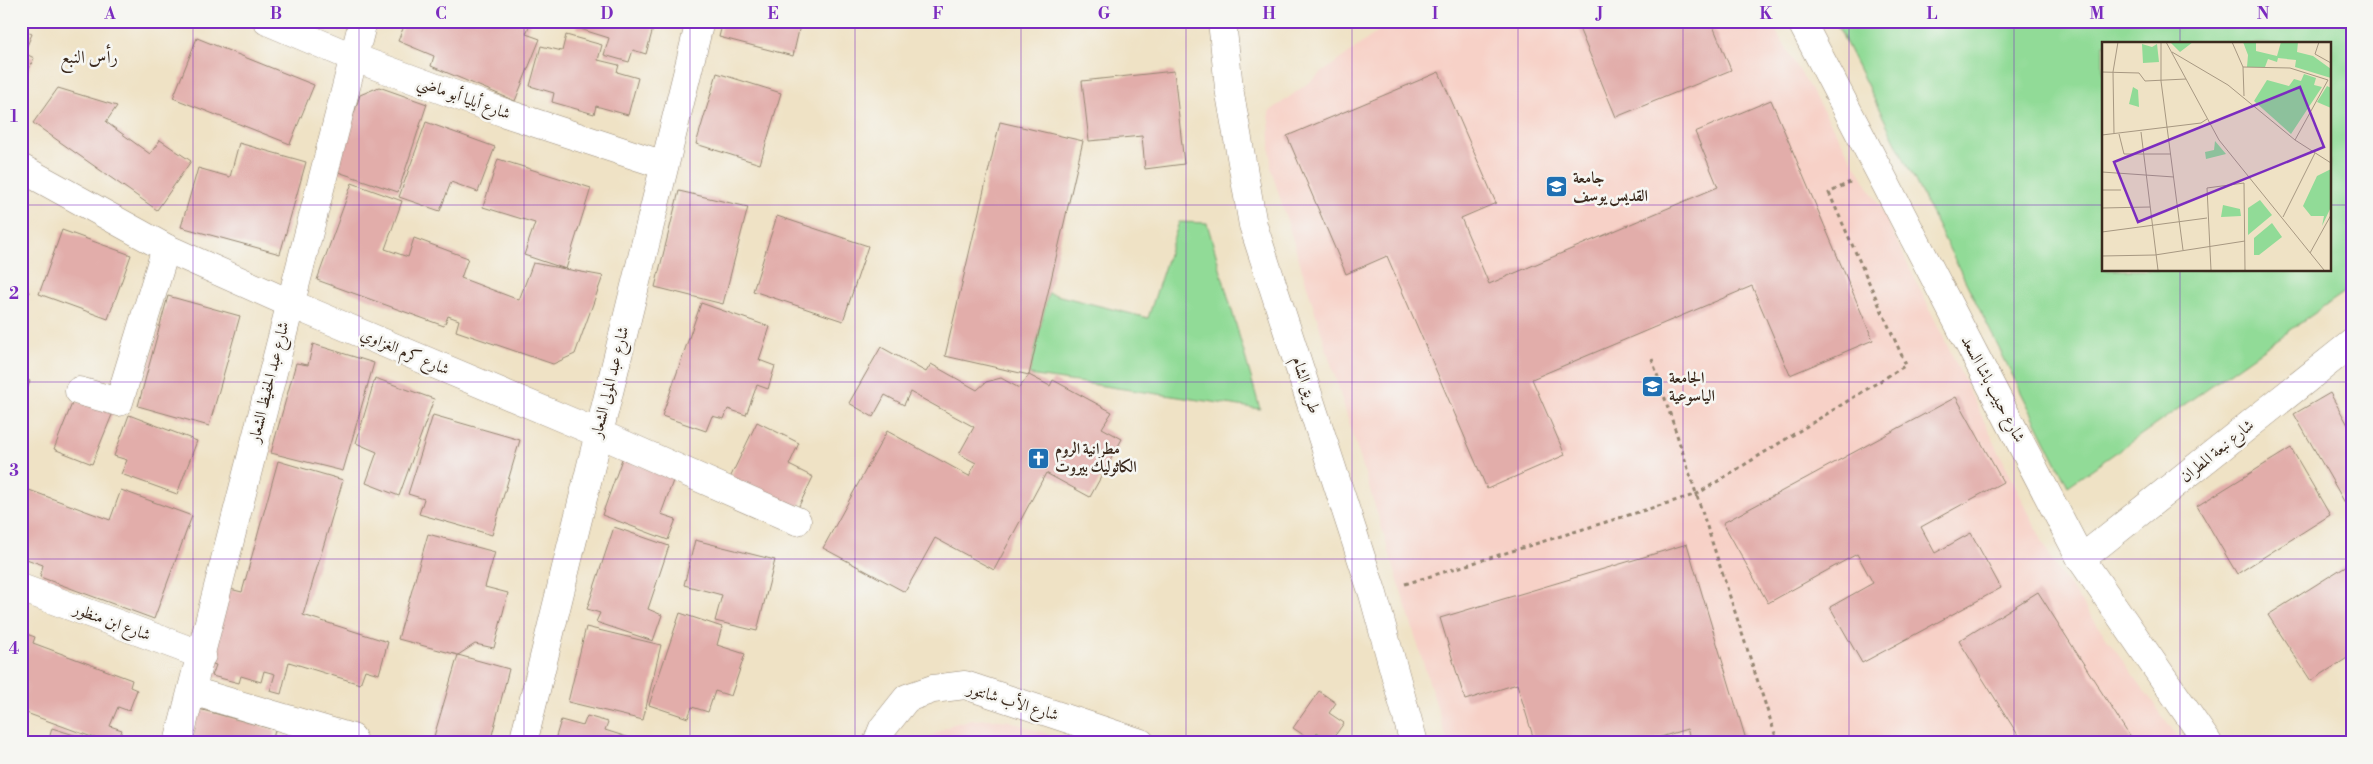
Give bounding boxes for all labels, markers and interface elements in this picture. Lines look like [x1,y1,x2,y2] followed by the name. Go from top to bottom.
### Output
[103,4,116,24] text: A
[270,4,282,24] text: B
[435,4,447,24] text: C
[601,4,614,24] text: D
[767,4,779,24] text: E
[932,4,944,24] text: F
[1098,4,1111,24] text: G
[1262,4,1276,24] text: H
[1432,4,1438,24] text: I
[1595,4,1603,24] text: J
[1760,4,1774,24] text: K
[1927,4,1938,24] text: L
[2090,4,2105,24] text: M
[2257,4,2270,24] text: N
[2102,42,2330,271] inset map
[60,44,118,73] district label: رأس النبع
[413,70,514,129] street label: شارع أيليا أبو ماضي
[10,107,18,127] text: 1
[1573,168,1648,207] place label: جامعة القديس يوسف
[1545,175,1569,199] school or university icon: جامعة القديس يوسف
[9,284,19,304] text: 2
[244,320,297,447] street label: شارع عبد الحفيظ الشعار
[356,324,453,383] street label: شارع كرم الغزاوي
[586,324,636,442] street label: شارع عبد المولى الشعار
[1954,332,2030,447] street label: شارع حبيب باشا السعد
[1284,354,1325,417] street label: طريق الشام
[1669,368,1715,406] place label: الجامعة الياسوعية
[1641,375,1665,399] school or university icon: الجامعة الياسوعية
[2176,415,2260,489] street label: شارع نبعة المطران
[1055,439,1137,477] place label: مطرانية الروم الكاثوليك بيروت
[1027,446,1051,470] church icon: مطرانية الروم الكاثوليك بيروت
[9,461,19,481] text: 3
[68,598,153,648] street label: شارع ابن منظور
[9,639,20,659] text: 4
[962,676,1062,728] street label: شارع الأب شانتور

